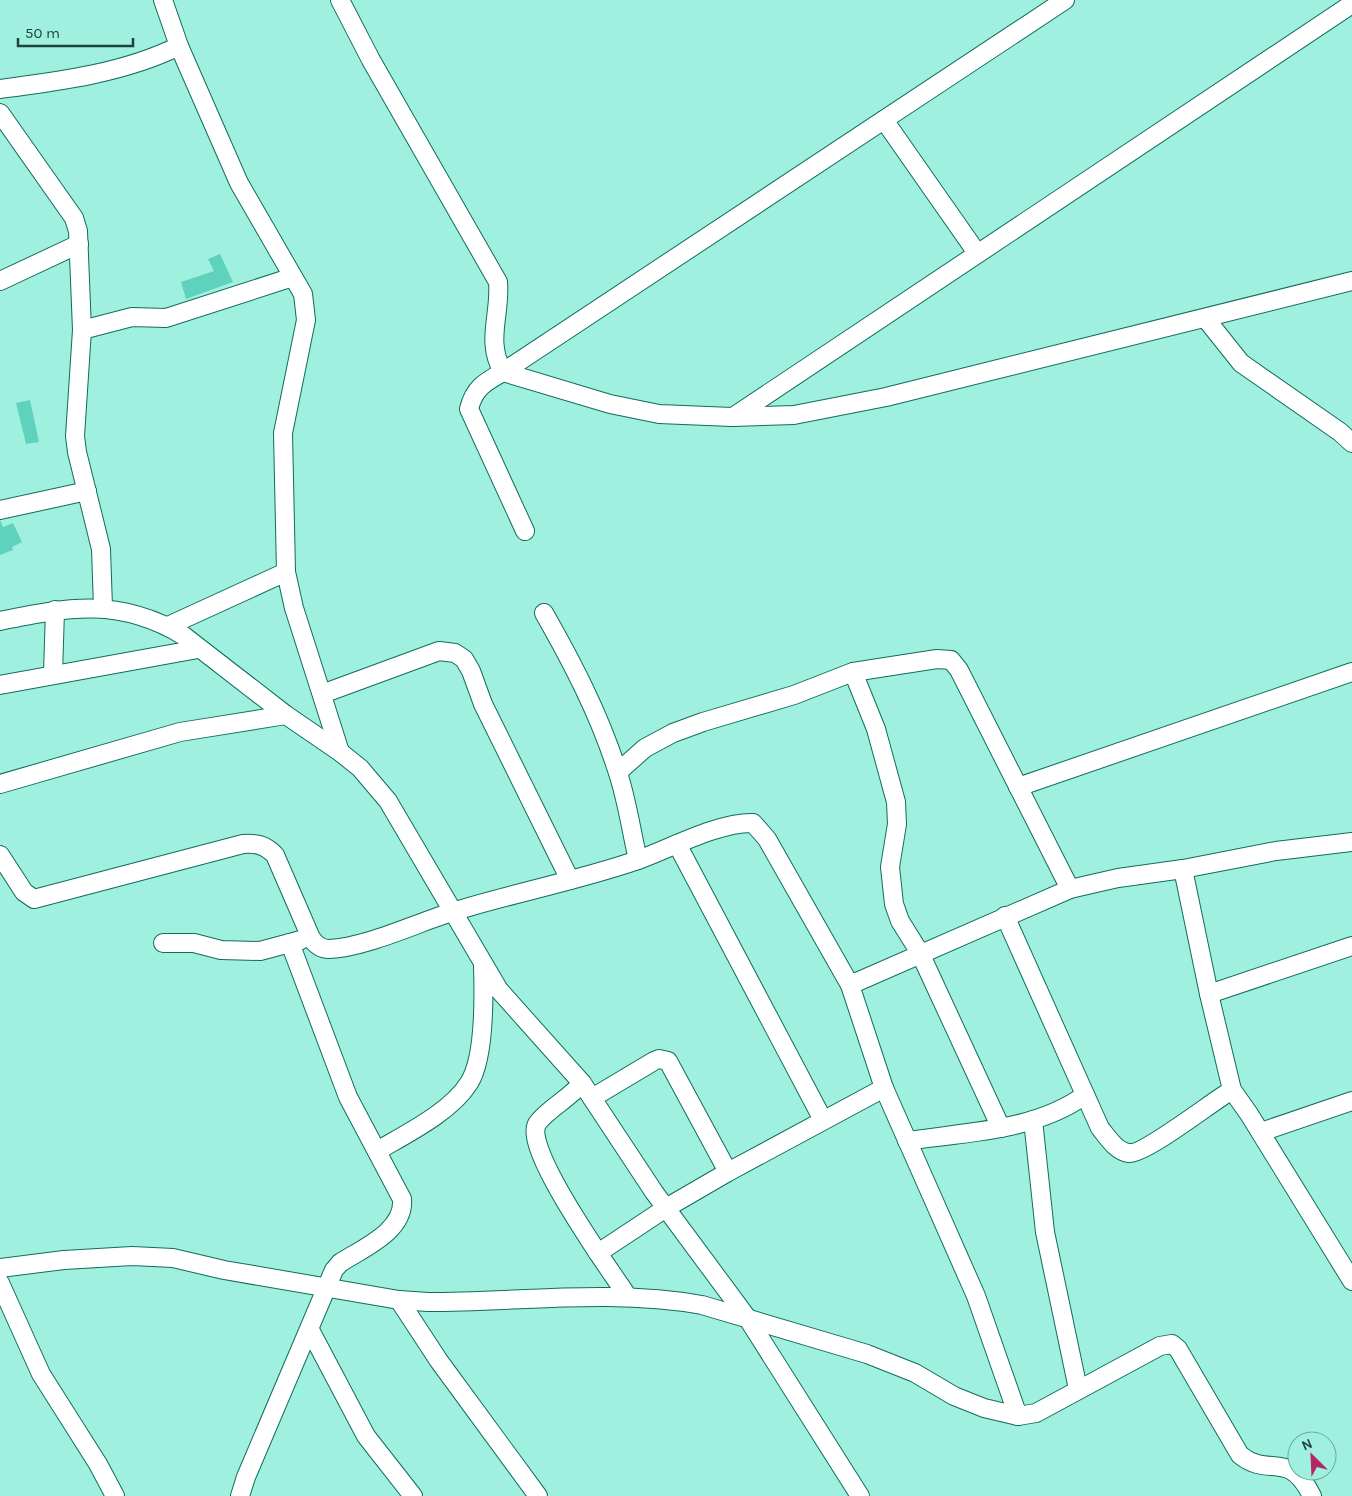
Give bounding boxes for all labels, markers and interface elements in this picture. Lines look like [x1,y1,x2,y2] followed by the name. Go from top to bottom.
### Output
[18,15,132,47] scale bar
[25,24,60,42] text: 50 m
[1287,1431,1337,1481] north arrow
[1299,1435,1315,1454] text: N

